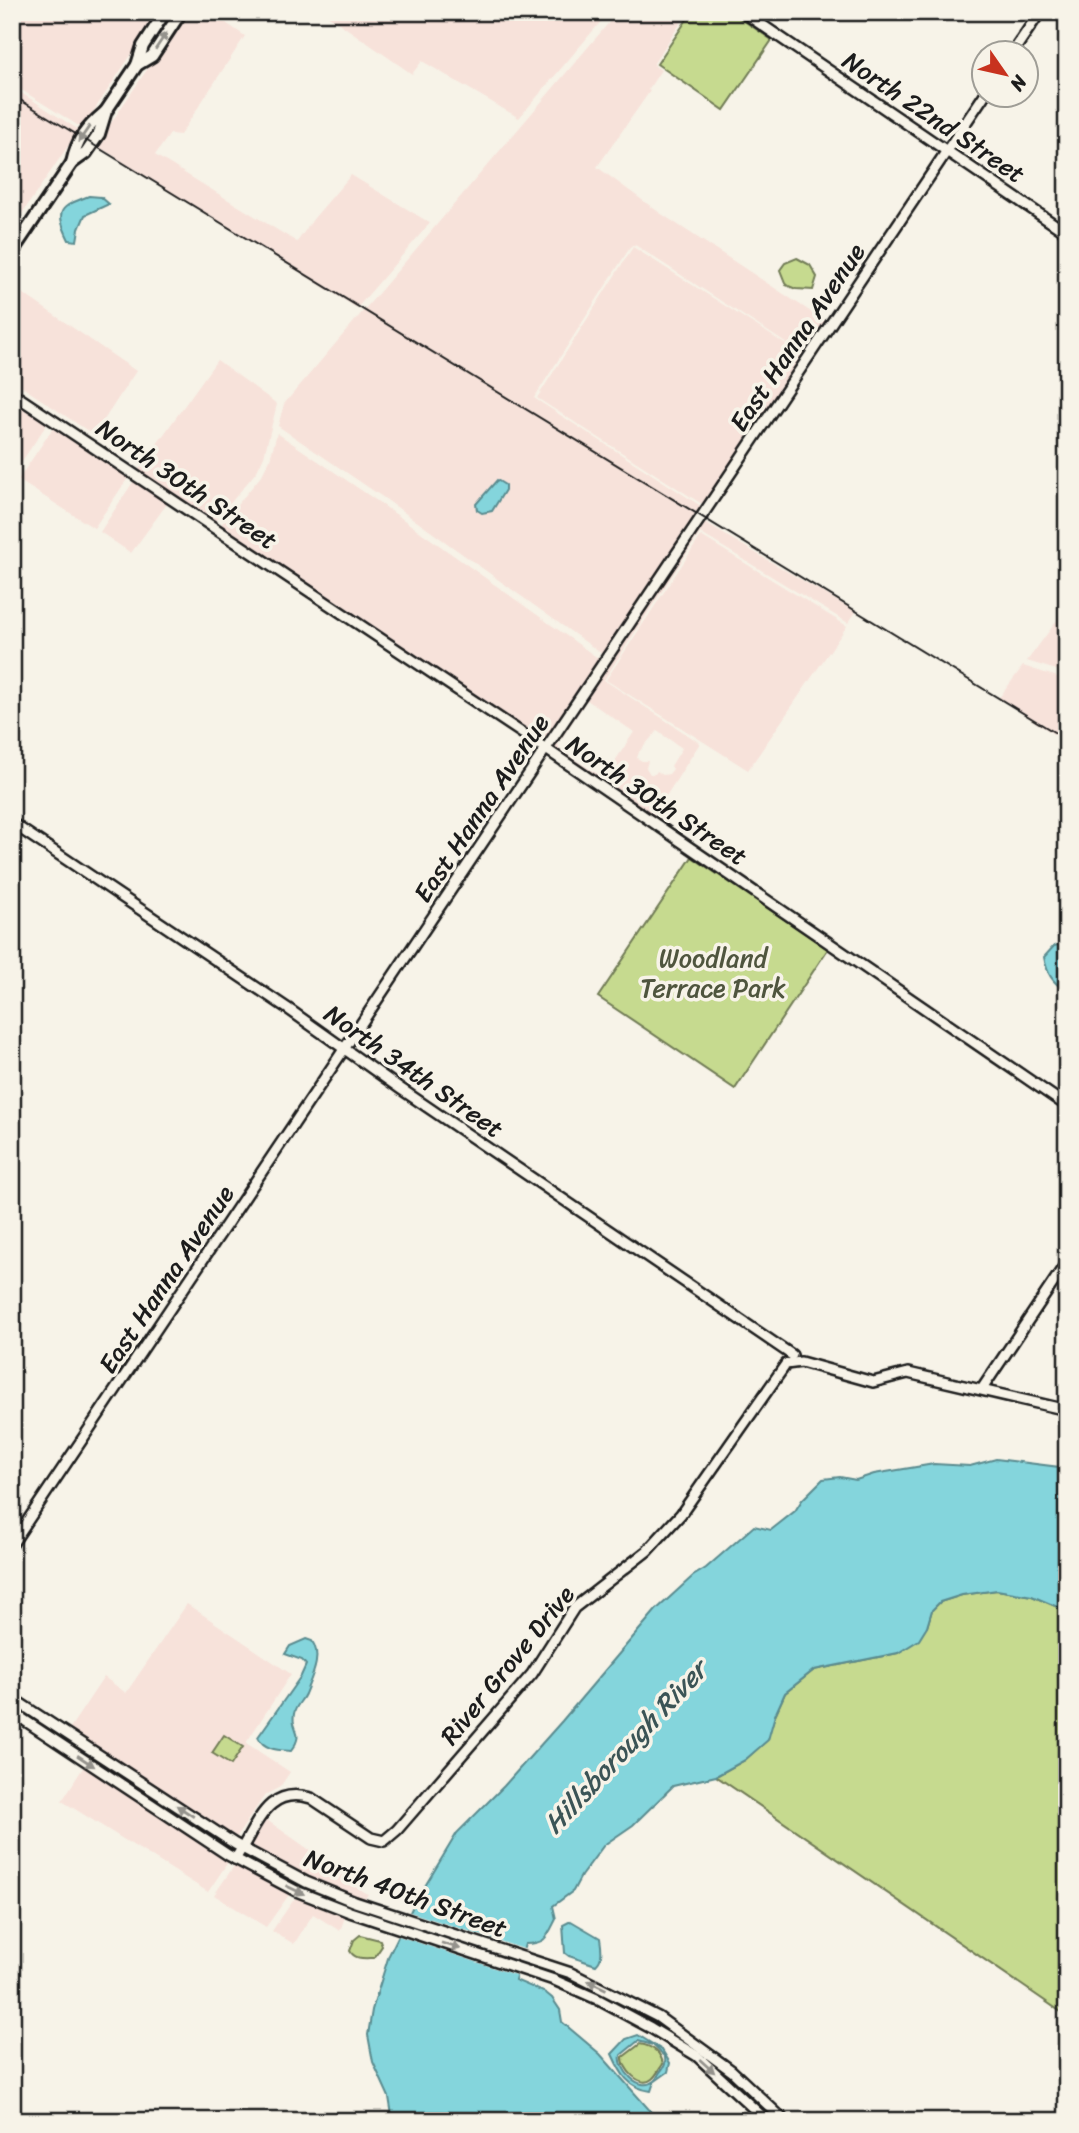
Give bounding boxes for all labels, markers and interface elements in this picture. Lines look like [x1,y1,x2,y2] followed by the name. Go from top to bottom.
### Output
[155,31,168,51] one-way arrow
[970,38,1040,108] north arrow
[837,44,1031,190] street label: North 22nd Street
[77,125,91,143] one-way arrow
[716,233,878,441] street label: East Hanna Avenue
[86,406,288,562] street label: North 30th Street
[400,704,562,912] street label: East Hanna Avenue
[556,722,758,878] street label: North 30th Street
[640,935,786,1011] park label: Woodland Terrace Park
[314,992,514,1150] street label: North 34th Street
[85,1175,247,1383] street label: East Hanna Avenue
[428,1574,587,1756] street label: River Grove Drive
[531,1645,722,1846] water label: Hillsborough River
[77,1754,96,1767] one-way arrow
[175,1805,195,1818] one-way arrow
[298,1835,514,1951] street label: North 40th Street
[285,1885,306,1896] one-way arrow
[440,1941,461,1951] one-way arrow
[587,1979,607,1991] one-way arrow
[699,2058,716,2073] one-way arrow

